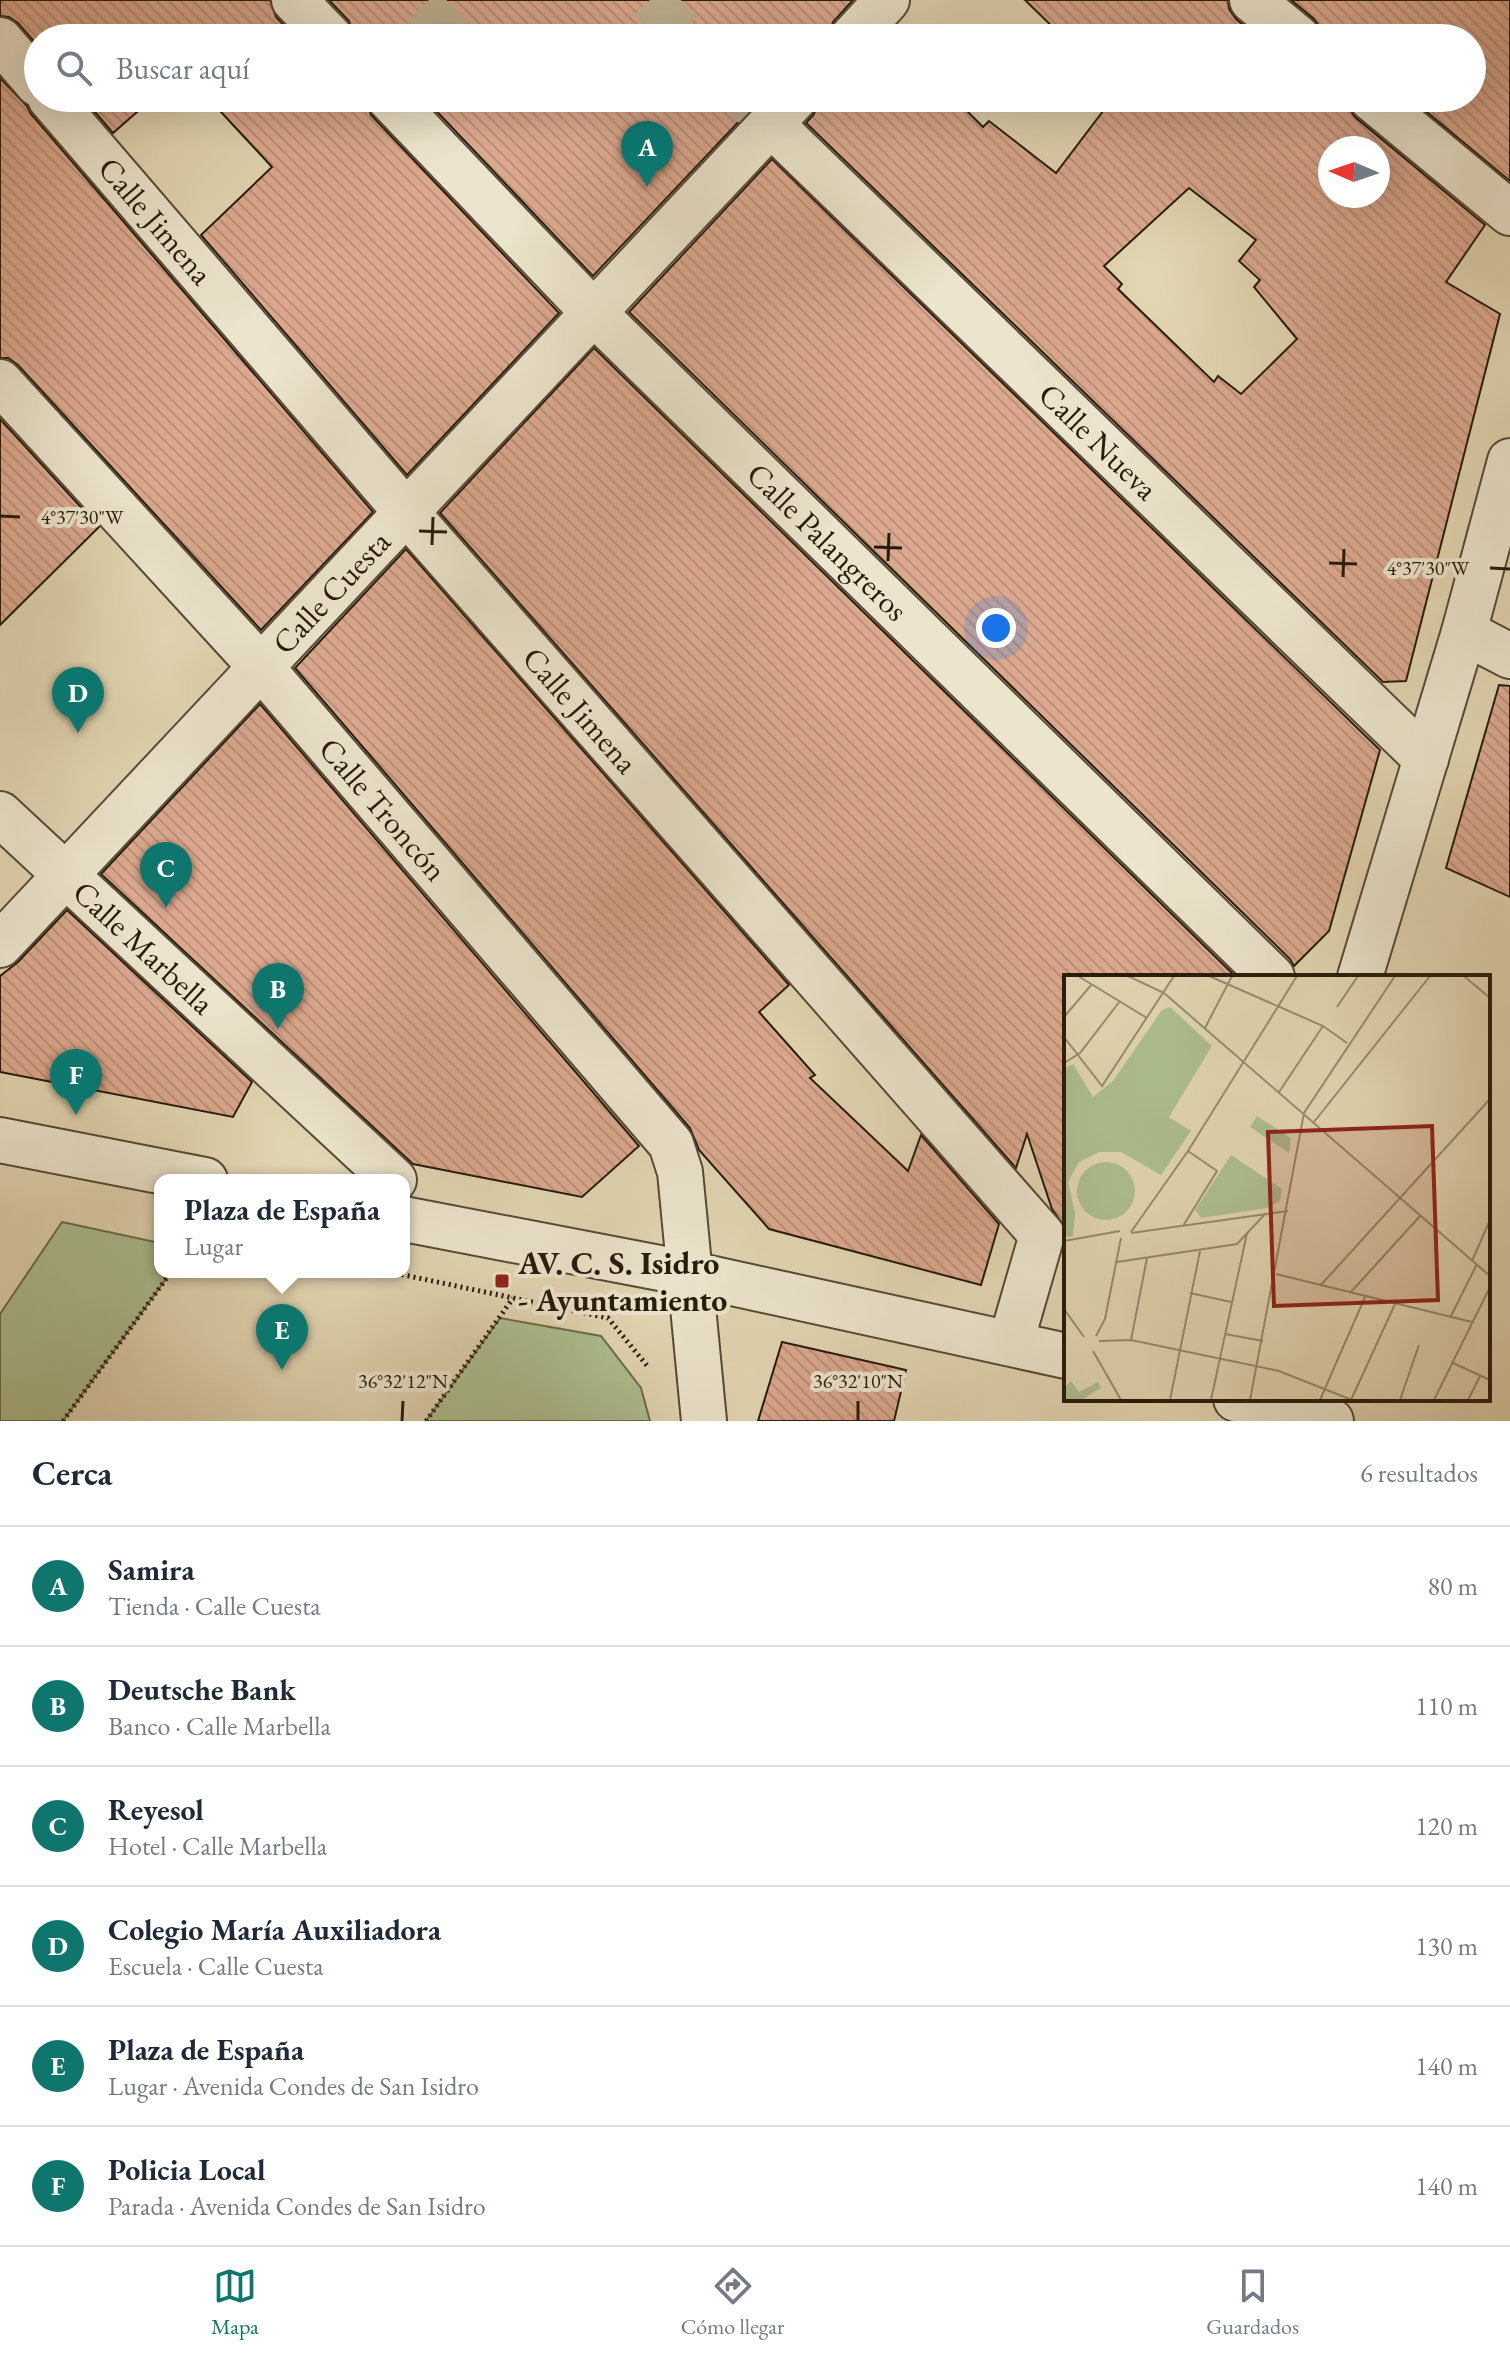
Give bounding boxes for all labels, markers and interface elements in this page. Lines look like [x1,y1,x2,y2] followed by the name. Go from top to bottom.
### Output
[24,24,1486,112] search box
[52,46,96,90] icon: search
[116,49,250,88] text: Buscar aquí
[621,121,673,187] pin: A
[1318,136,1390,208] north arrow
[89,148,222,294] street label: Calle Jimena
[1030,374,1167,509] street label: Calle Nueva
[738,453,917,630] street label: Calle Palangreros
[41,504,124,530] text: 4°37'30"W
[263,521,400,663] street label: Calle Cuesta
[1387,555,1470,581] text: 4°37'30"W
[976,608,1016,648] your location
[513,638,648,783] street label: Calle Jimena
[52,667,104,733] pin: D
[310,729,457,890] street label: Calle Troncón
[140,842,192,908] pin: C
[64,871,223,1024] street label: Calle Marbella
[252,963,304,1029] pin: B
[1064,975,1490,1401] inset map
[50,1049,102,1115] pin: F
[154,1174,410,1278] popup
[184,1190,380,1229] text: Plaza de España
[184,1229,243,1263] text: Lugar
[517,1242,727,1321] place label: AV. C. S. Isidro - Ayuntamiento
[493,1272,511,1290] marker: AV. C. S. Isidro - Ayuntamiento
[256,1304,308,1370] pin: E
[358,1368,448,1394] text: 36°32'12"N
[813,1368,903,1394] text: 36°32'10"N
[32,1451,112,1495] text: Cerca
[1360,1456,1478,1490] text: 6 resultados
[108,1550,195,1589] text: Samira
[49,1569,67,1603] text: A
[1428,1569,1478,1603] text: 80 m
[108,1589,321,1623] text: Tienda · Calle Cuesta
[108,1670,296,1709] text: Deutsche Bank
[50,1689,66,1723] text: B
[1415,1689,1478,1723] text: 110 m
[108,1709,331,1743] text: Banco · Calle Marbella
[108,1790,204,1829] text: Reyesol
[49,1809,67,1843] text: C
[1415,1809,1478,1843] text: 120 m
[108,1829,327,1863] text: Hotel · Calle Marbella
[108,1910,441,1949] text: Colegio María Auxiliadora
[48,1929,68,1963] text: D
[1415,1929,1478,1963] text: 130 m
[108,1949,324,1983] text: Escuela · Calle Cuesta
[108,2030,304,2069] text: Plaza de España
[51,2049,65,2083] text: E
[1415,2049,1478,2083] text: 140 m
[108,2069,479,2103] text: Lugar · Avenida Condes de San Isidro
[108,2150,266,2189] text: Policia Local
[51,2169,65,2203] text: F
[1415,2169,1478,2203] text: 140 m
[108,2189,486,2223] text: Parada · Avenida Condes de San Isidro
[211,2264,259,2341] tab: Mapa
[681,2264,784,2341] tab: Cómo llegar
[1206,2264,1299,2341] tab: Guardados

